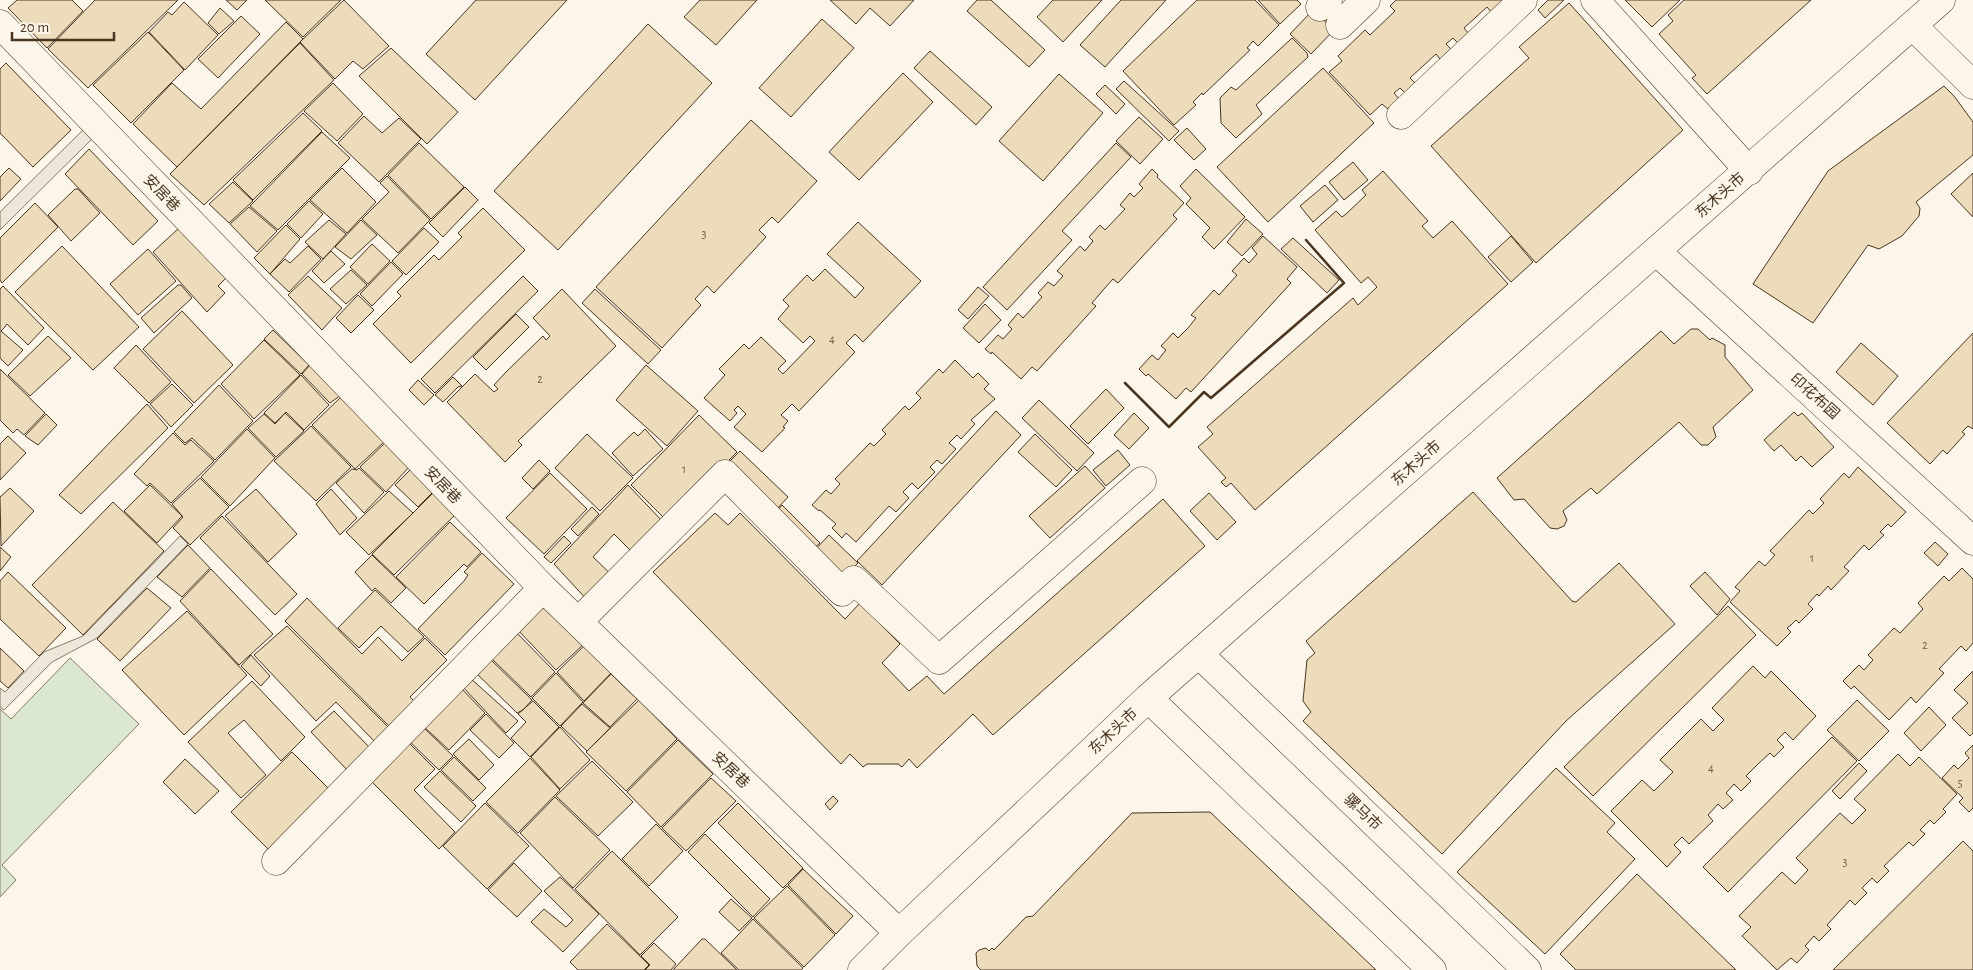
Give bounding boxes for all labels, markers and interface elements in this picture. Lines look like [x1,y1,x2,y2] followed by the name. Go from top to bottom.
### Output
[12,10,115,42] scale bar
[20,20,49,35] text: 20 m
[1692,169,1748,221] street label: 东木头市
[141,171,183,215] street label: 安居巷
[702,228,707,240] house number: 3
[829,333,835,345] house number: 4
[1787,370,1843,422] street label: 印花布园
[537,373,543,385] house number: 2
[1388,437,1444,489] street label: 东木头市
[422,463,464,507] street label: 安居巷
[682,463,686,475] house number: 1
[1810,552,1814,564] house number: 1
[1922,639,1928,651] house number: 2
[1086,705,1140,757] street label: 东木头市
[709,749,753,791] street label: 安居巷
[1708,762,1714,774] house number: 4
[1957,777,1963,789] house number: 5
[1341,791,1385,833] street label: 骡马市
[1843,856,1848,868] house number: 3

